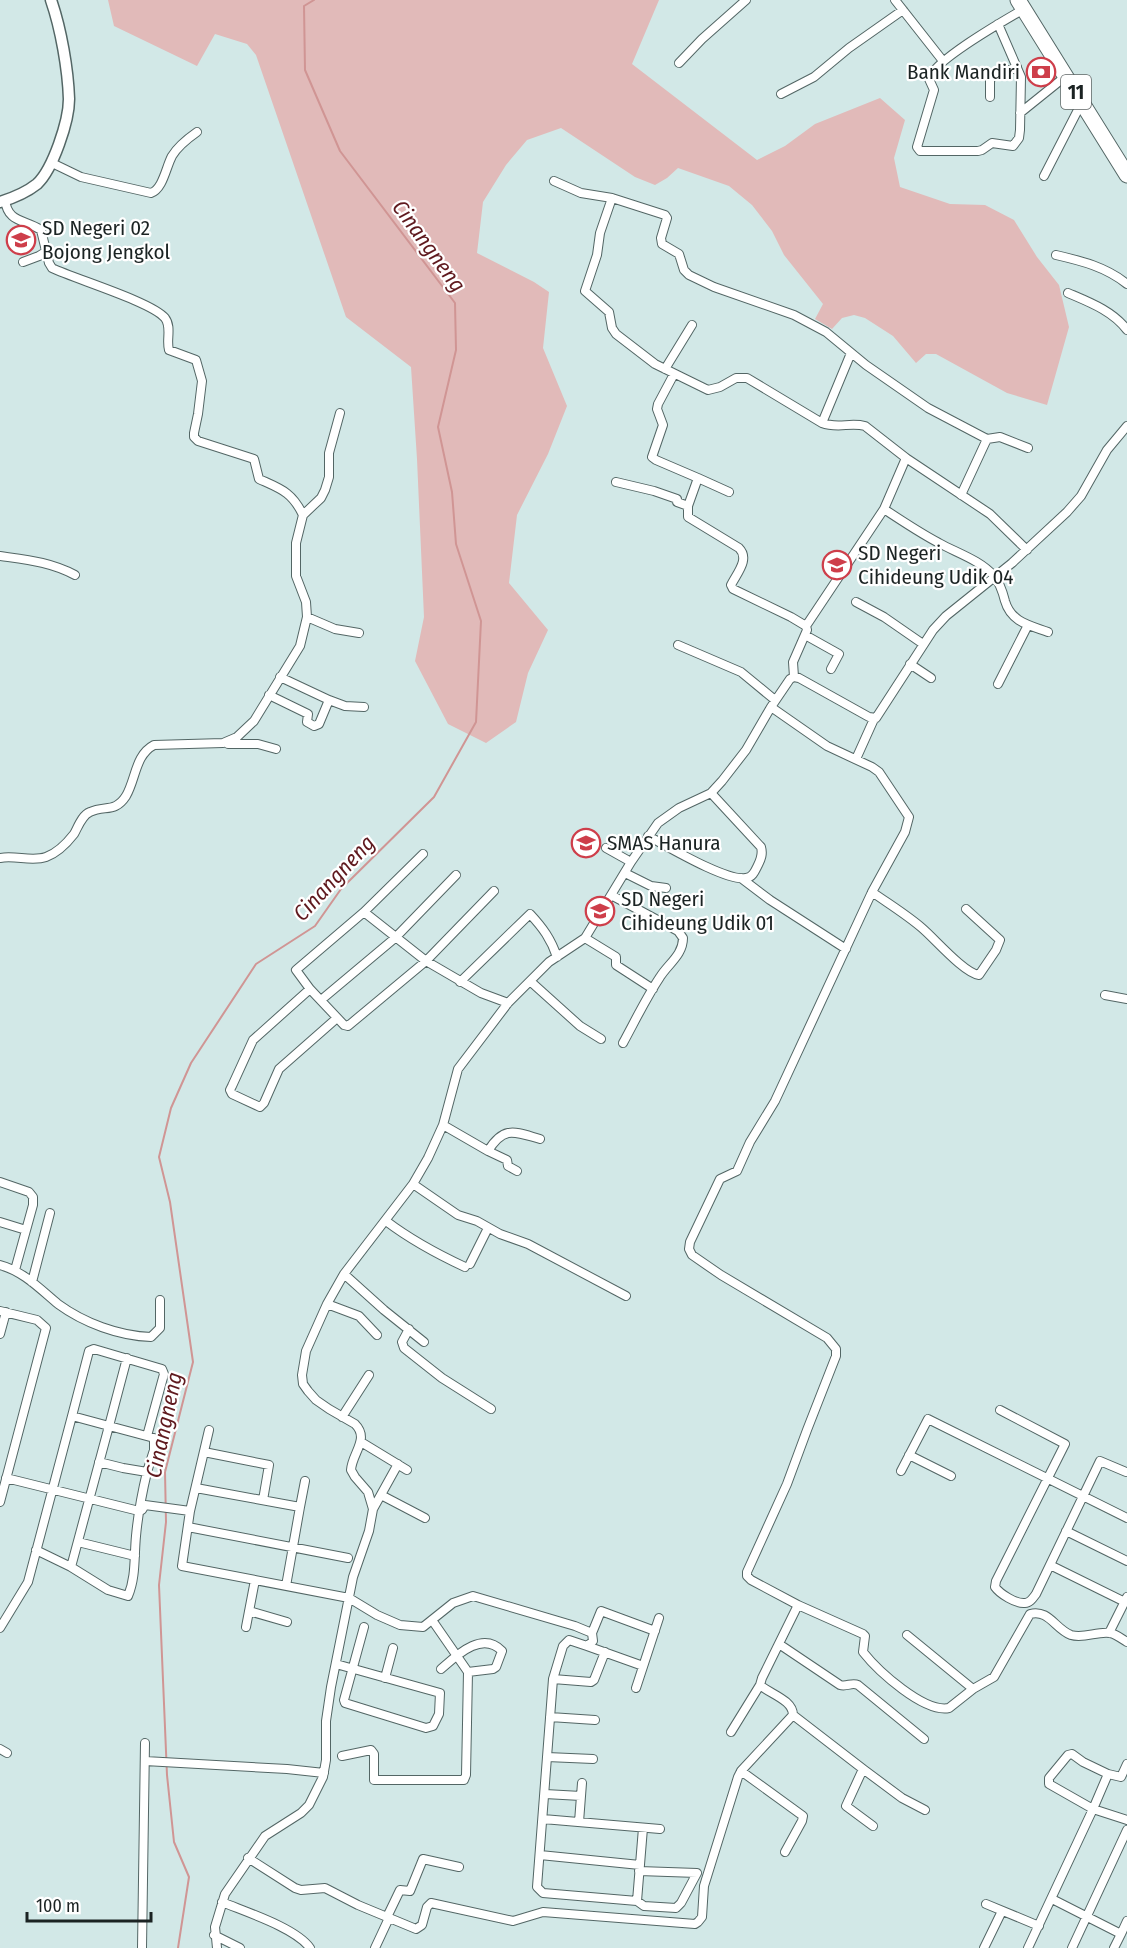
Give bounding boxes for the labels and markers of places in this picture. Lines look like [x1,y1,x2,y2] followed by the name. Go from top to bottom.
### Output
[1025,56,1057,88] bank icon: Bank Mandiri
[907,59,1020,85] place label: Bank Mandiri
[42,215,170,265] place label: SD Negeri 02 Bojong Jengkol
[5,224,37,256] school or university icon: SD Negeri 02 Bojong Jengkol
[858,540,1014,590] place label: SD Negeri Cihideung Udik 04
[821,549,853,581] school or university icon: SD Negeri Cihideung Udik 04
[570,827,602,859] school or university icon: SMAS Hanura
[607,830,721,856] place label: SMAS Hanura
[621,886,774,936] place label: SD Negeri Cihideung Udik 01
[584,895,616,927] school or university icon: SD Negeri Cihideung Udik 01

